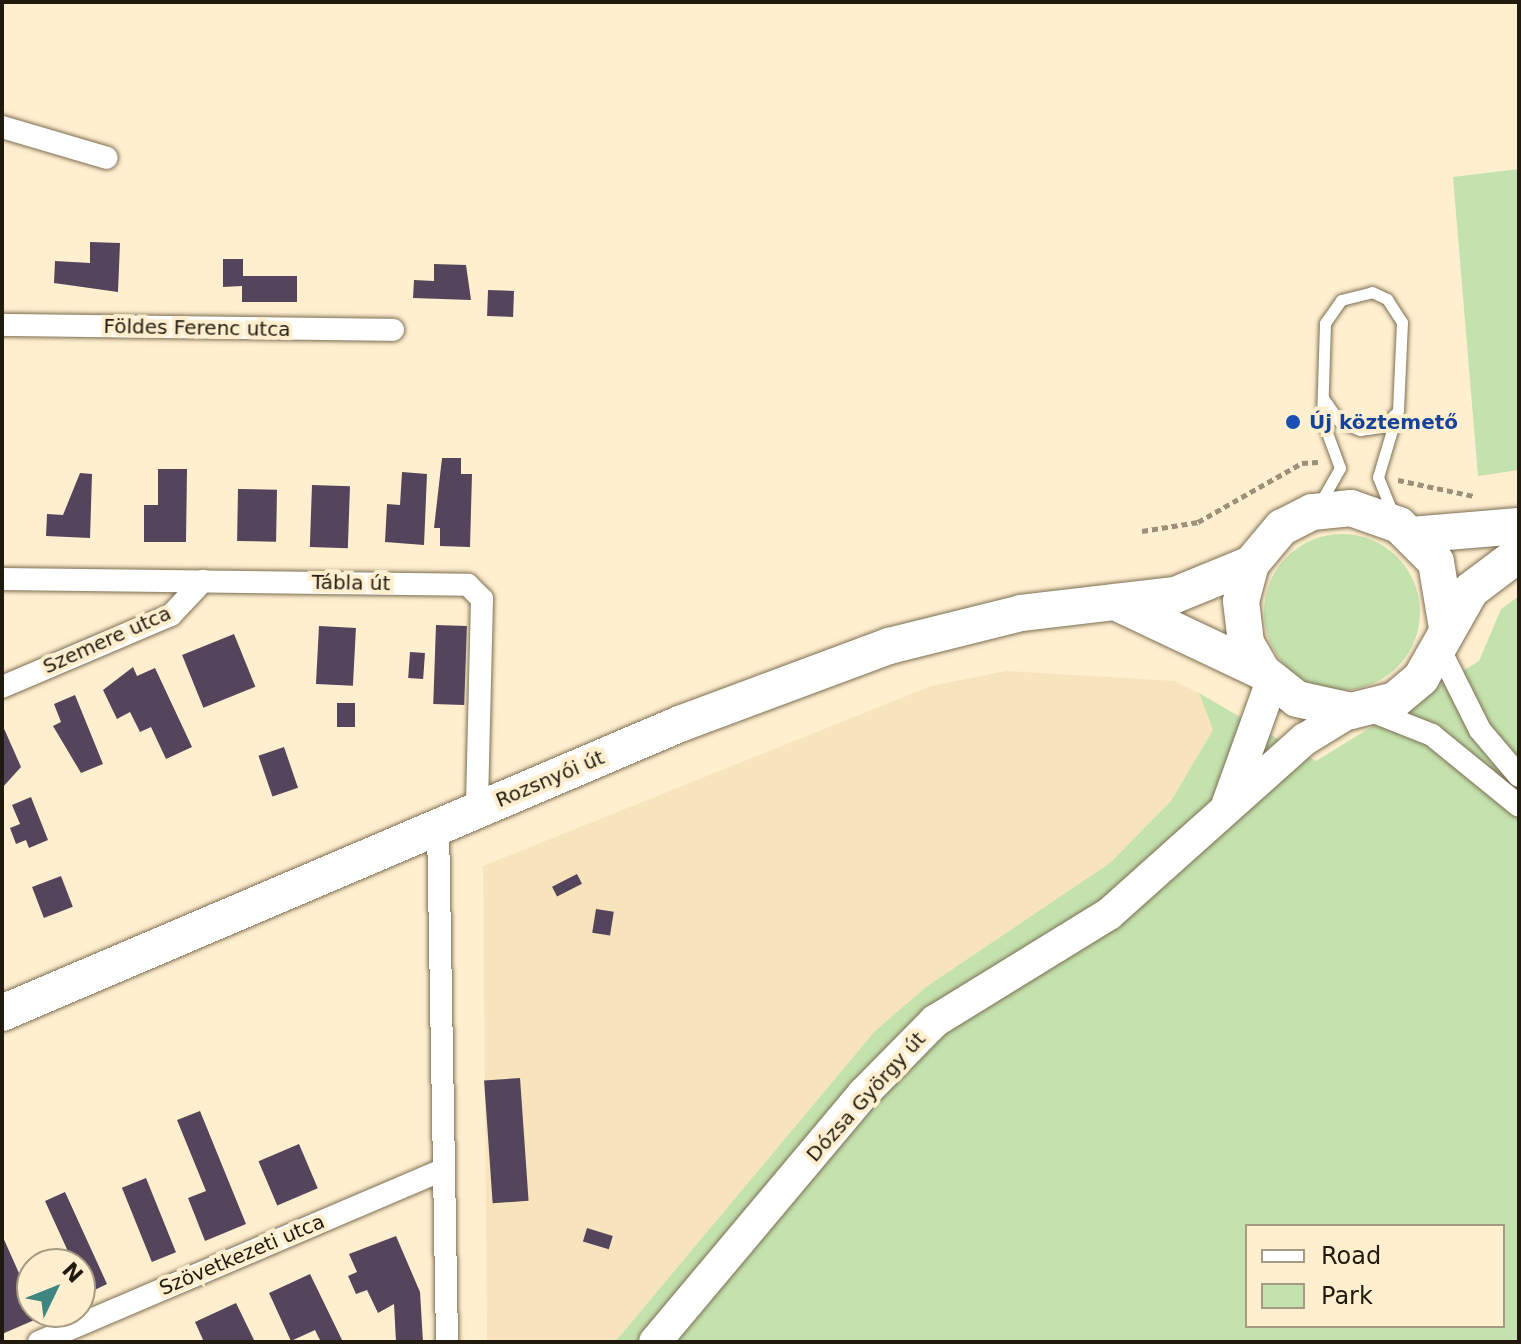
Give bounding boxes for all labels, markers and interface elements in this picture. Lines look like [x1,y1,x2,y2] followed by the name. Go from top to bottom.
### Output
[103,314,291,342] street label: Földes Ferenc utca
[1309,410,1458,434] place label: Új köztemető
[1284,413,1302,431] marker: Új köztemető
[312,570,390,596] street label: Tábla út
[39,601,175,679] street label: Szemere utca
[492,745,608,813] street label: Rozsnyói út
[802,1027,930,1167] street label: Dózsa György út
[156,1209,328,1301] street label: Szövetkezeti utca
[1245,1224,1505,1328] legend
[1321,1242,1381,1270] text: Road
[16,1248,96,1328] north arrow
[57,1257,88,1288] text: N
[1321,1282,1373,1310] text: Park

